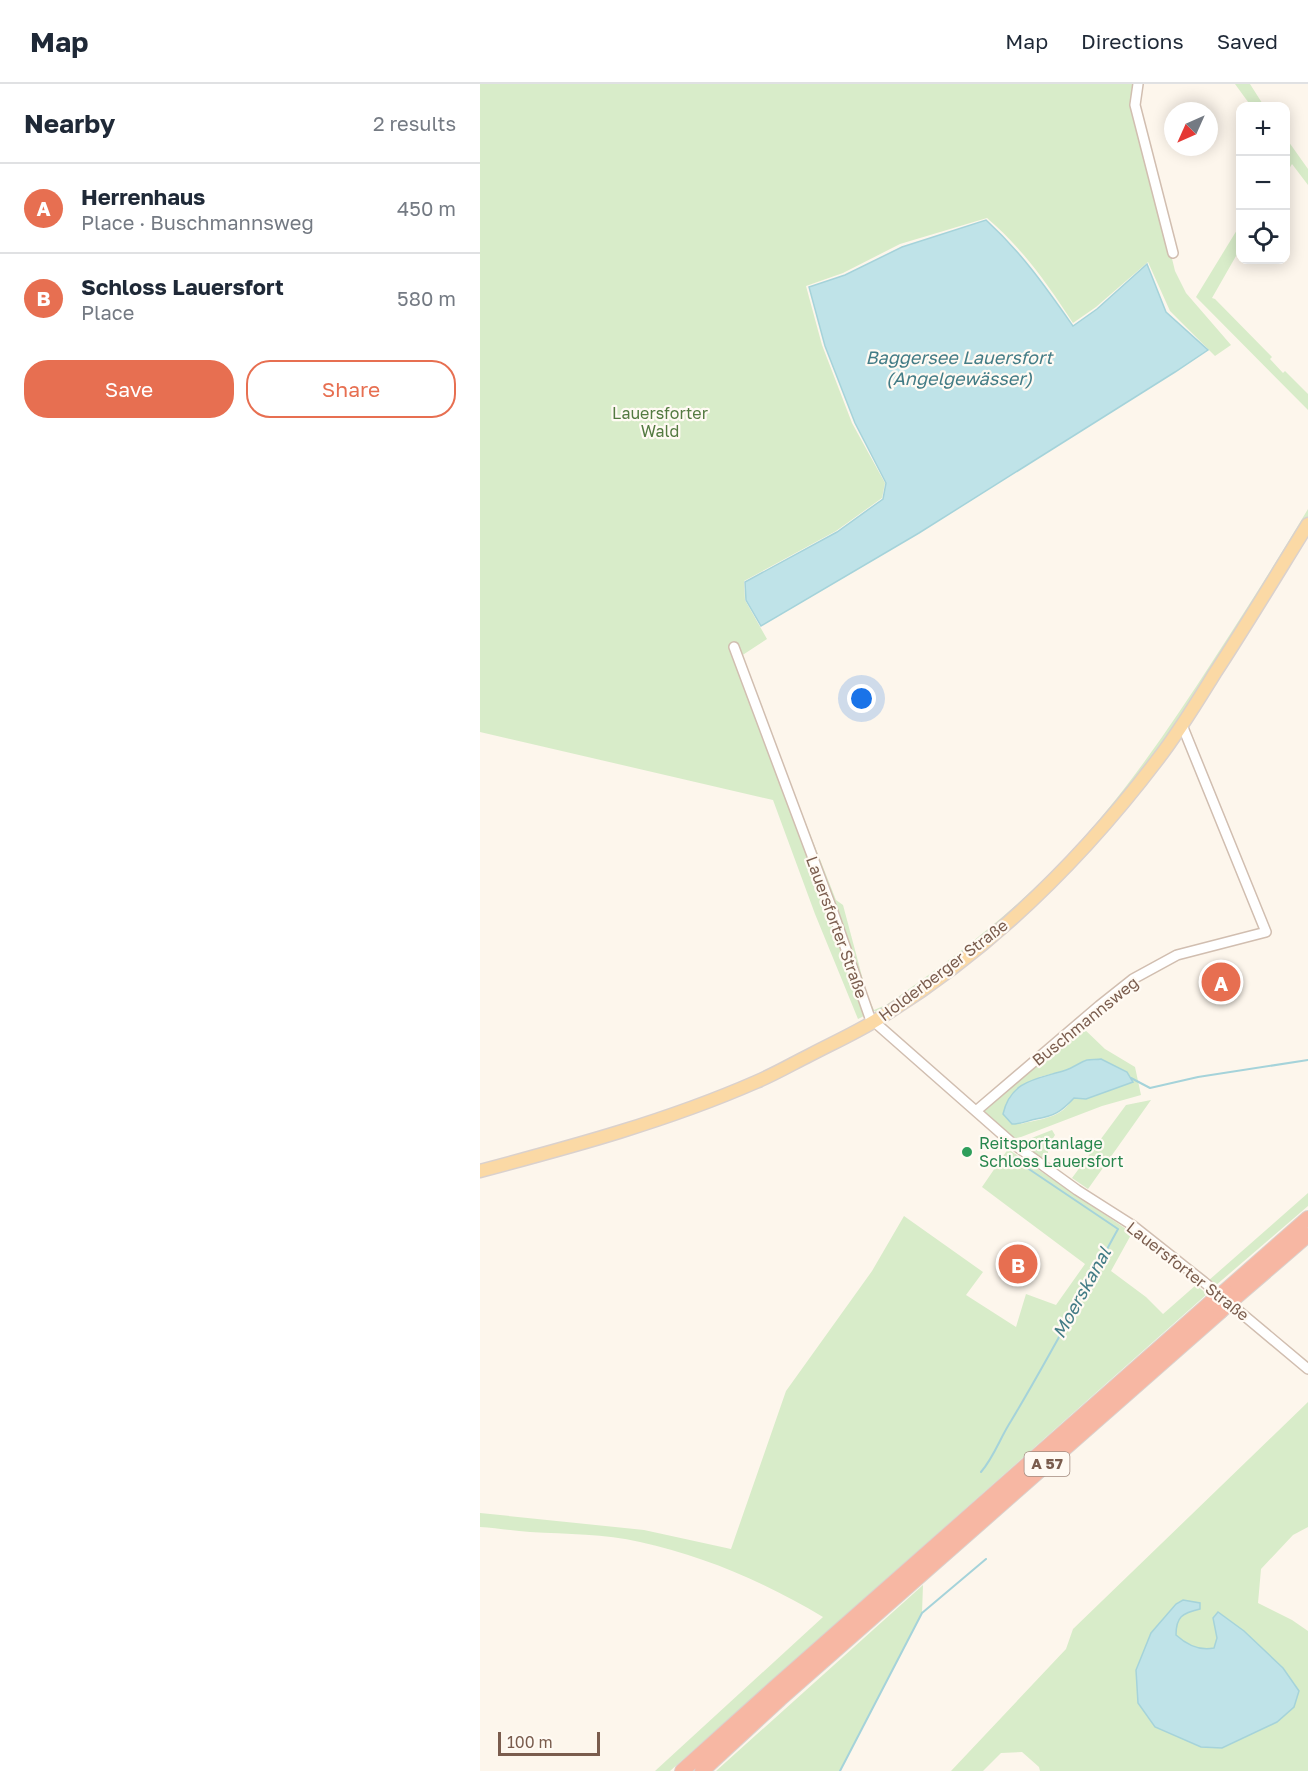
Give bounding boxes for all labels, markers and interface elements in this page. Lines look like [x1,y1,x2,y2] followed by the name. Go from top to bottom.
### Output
[30,25,88,58] text: Map
[1005,28,1048,54] text: Map
[1081,28,1184,54] text: Directions
[1217,28,1278,54] text: Saved
[1164,102,1218,156] north arrow
[1236,102,1290,264] map controls
[1236,102,1290,156] button: +
[24,108,115,139] text: Nearby
[373,111,456,135] text: 2 results
[1236,156,1290,210] button: −
[81,183,205,210] text: Herrenhaus
[36,196,51,220] text: A
[397,196,456,220] text: 450 m
[81,210,314,234] text: Place · Buschmannsweg
[1236,210,1290,264] button: locate
[81,273,284,300] text: Schloss Lauersfort
[36,286,51,310] text: B
[397,286,456,310] text: 580 m
[81,300,134,324] text: Place
[865,346,1054,389] water label: Baggersee Lauersfort (Angelgewässer)
[24,360,234,418] button: Save
[246,360,456,418] button: Share
[612,403,708,441] park label: Lauersforter Wald
[847,684,876,713] your location
[802,853,872,1001] street label: Lauersforter Straße
[874,915,1012,1025] street label: Holderberger Straße
[1202,960,1240,1004] pin: A
[1028,972,1142,1070] street label: Buschmannsweg
[979,1133,1124,1171] place label: Reitsportanlage Schloss Lauersfort
[960,1145,974,1159] marker: Reitsportanlage Schloss Lauersfort
[1123,1217,1253,1325] street label: Lauersforter Straße
[998,1242,1038,1286] pin: B
[1047,1242,1116,1342] water label: Moerskanal
[1024,1452,1070,1476] road number: A 57
[498,1729,600,1756] scale bar
[507,1732,553,1752] text: 100 m

